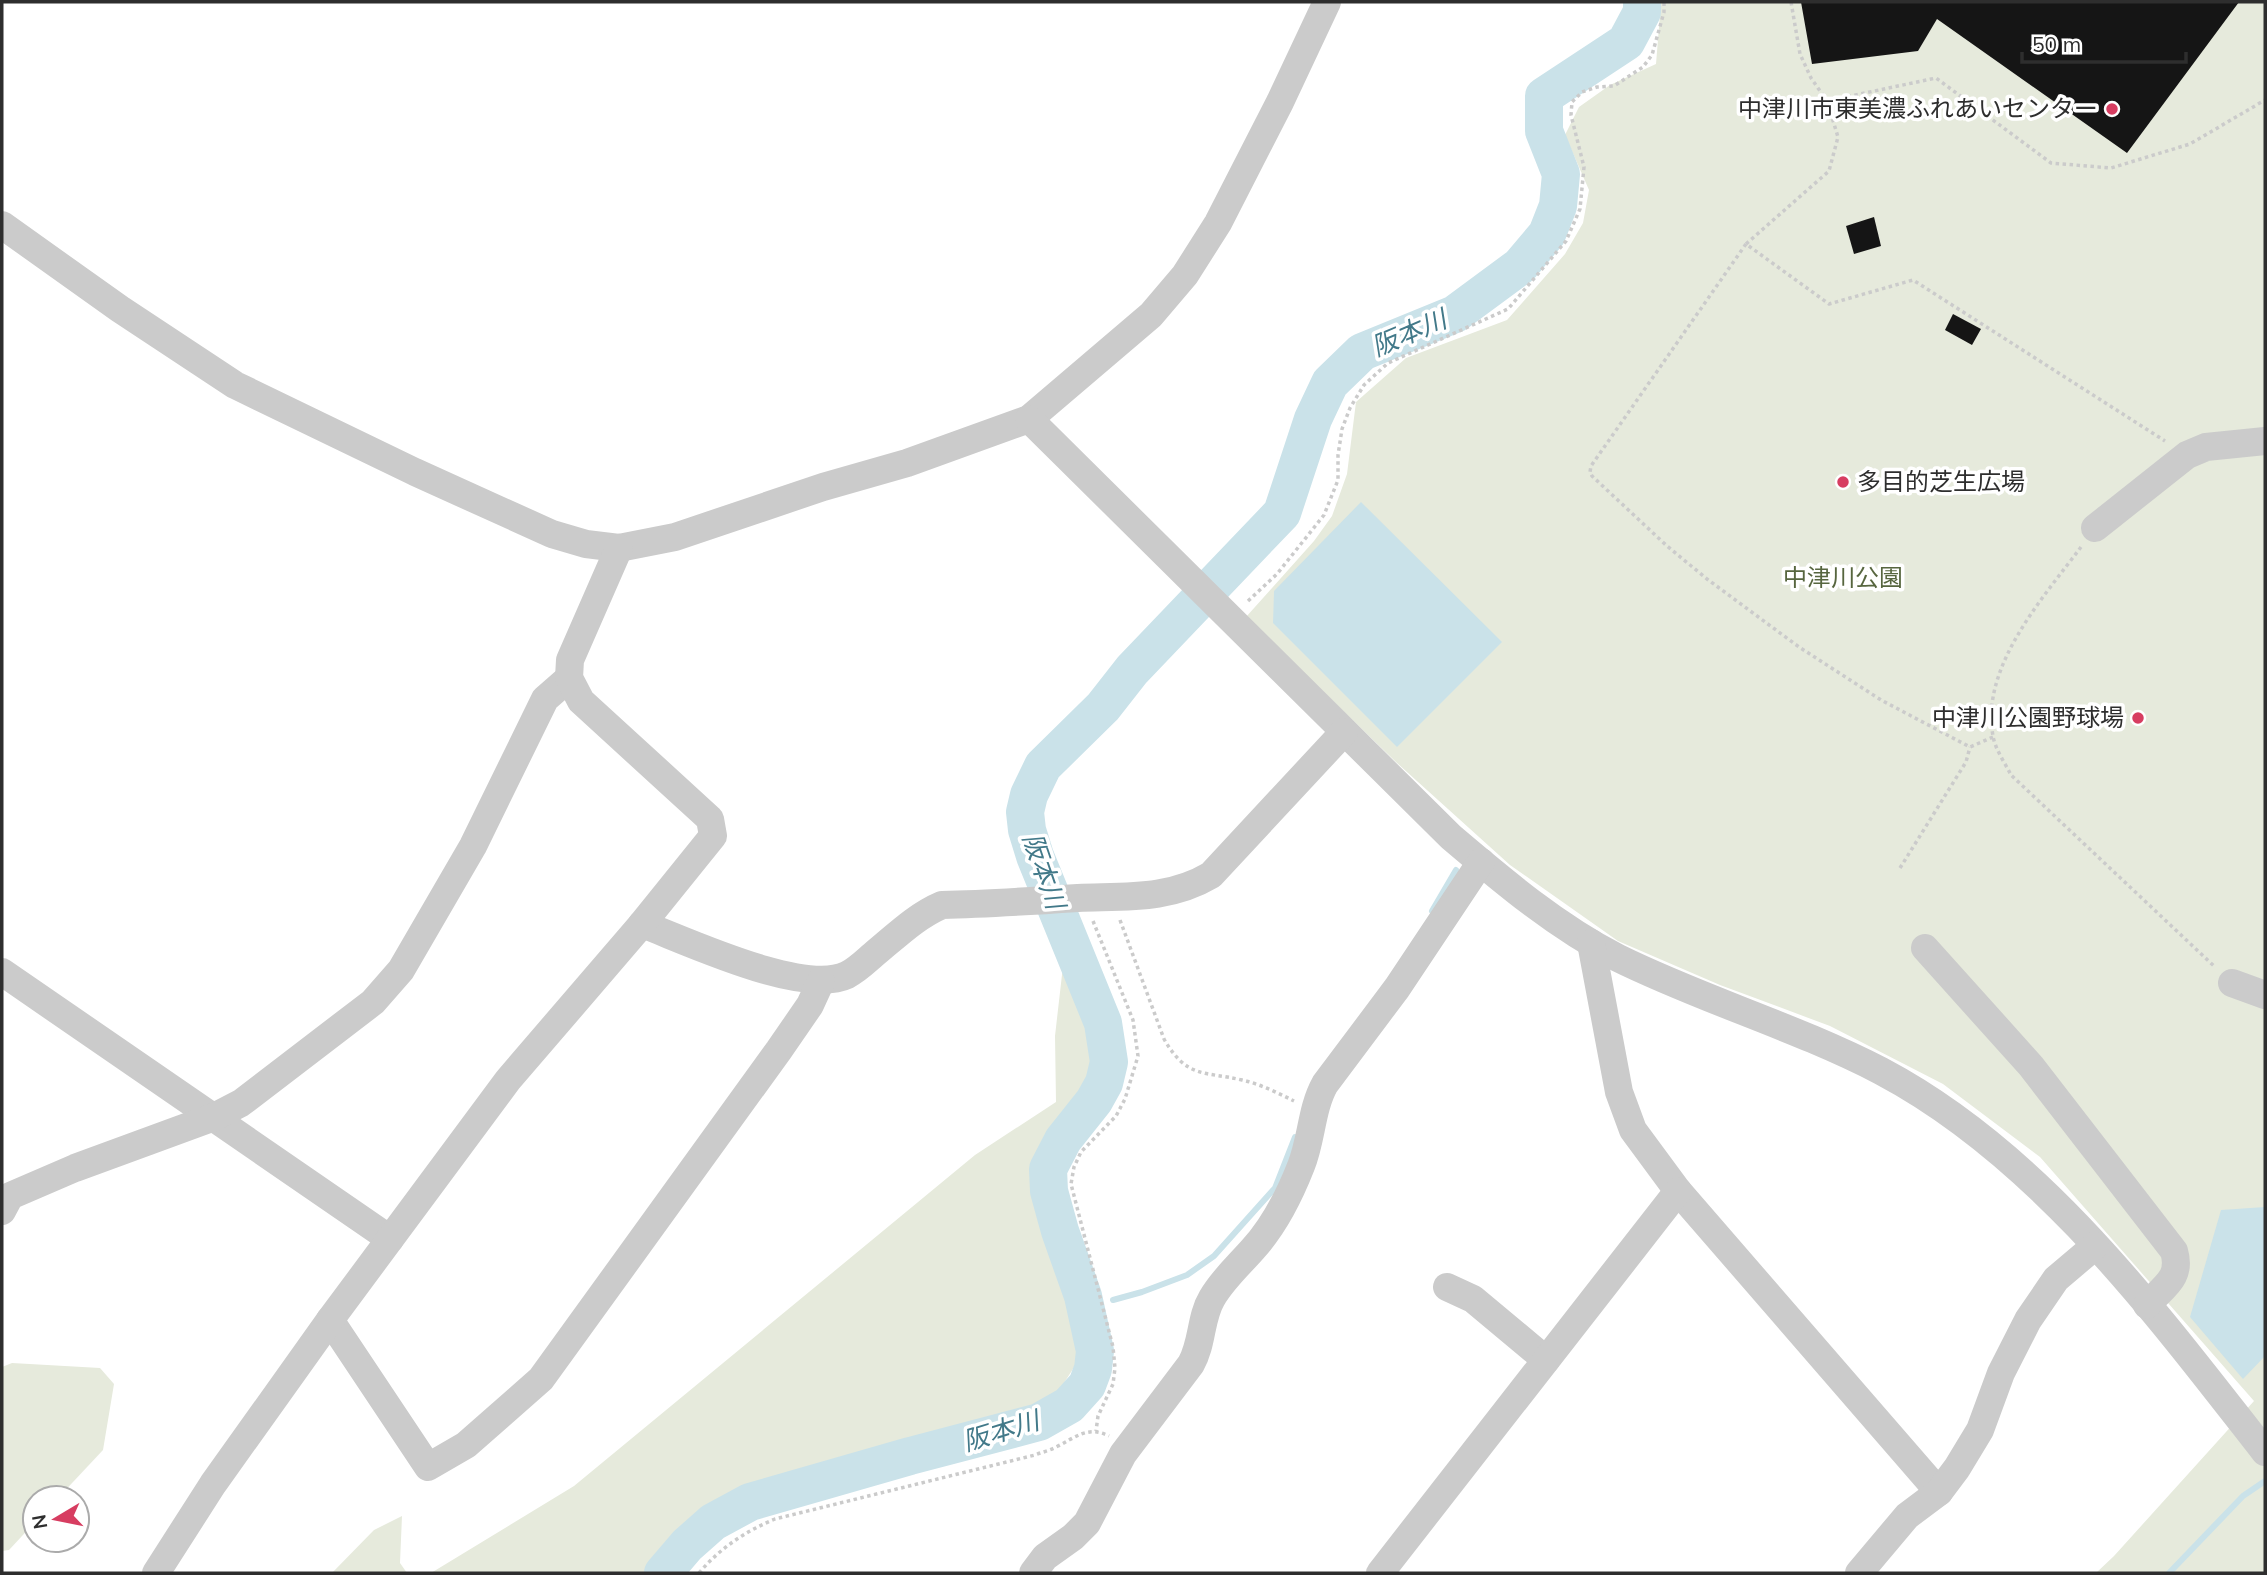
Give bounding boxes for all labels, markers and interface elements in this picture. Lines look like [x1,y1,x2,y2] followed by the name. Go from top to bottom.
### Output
[2022,21,2186,65] scale bar
[2032,31,2081,57] text: 50 m
[1738,93,2098,123] place label: 中津川市東美濃ふれあいセンター
[2104,101,2120,117] marker: 中津川市東美濃ふれあいセンター
[1366,301,1454,363] water label: 阪本川
[1857,466,2025,496] place label: 多目的芝生広場
[1835,474,1851,490] marker: 多目的芝生広場
[1783,562,1903,592] park label: 中津川公園
[1932,702,2124,732] place label: 中津川公園野球場
[2130,710,2146,726] marker: 中津川公園野球場
[1016,829,1074,916] water label: 阪本川
[959,1402,1046,1458] water label: 阪本川
[21,1484,91,1554] north arrow
[26,1513,52,1531] text: N

